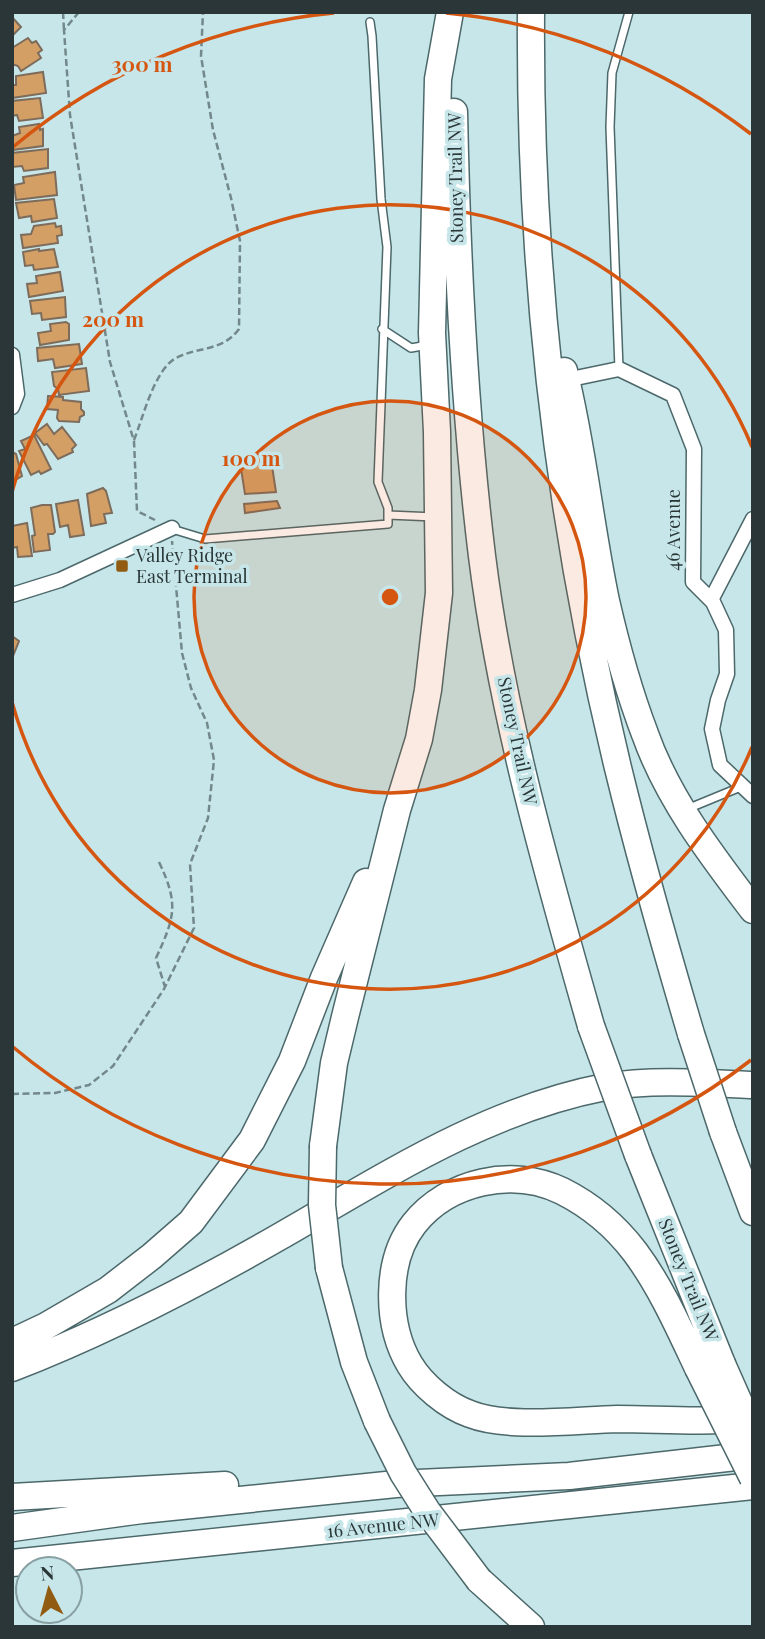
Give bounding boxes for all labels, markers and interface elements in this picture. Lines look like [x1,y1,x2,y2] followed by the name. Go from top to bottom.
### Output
[111,49,173,77] text: 300 m
[442,112,468,243] street label: Stoney Trail NW
[82,304,144,332] text: 200 m
[221,443,281,471] text: 100 m
[661,489,685,571] street label: 46 Avenue
[135,543,248,588] place label: Valley Ridge East Terminal
[114,558,130,574] marker: Valley Ridge East Terminal
[378,585,402,609] centre of rings
[493,675,543,808] street label: Stoney Trail NW
[653,1215,725,1345] street label: Stoney Trail NW
[326,1507,441,1543] street label: 16 Avenue NW
[14,1555,84,1625] north arrow
[39,1558,56,1586] text: N

